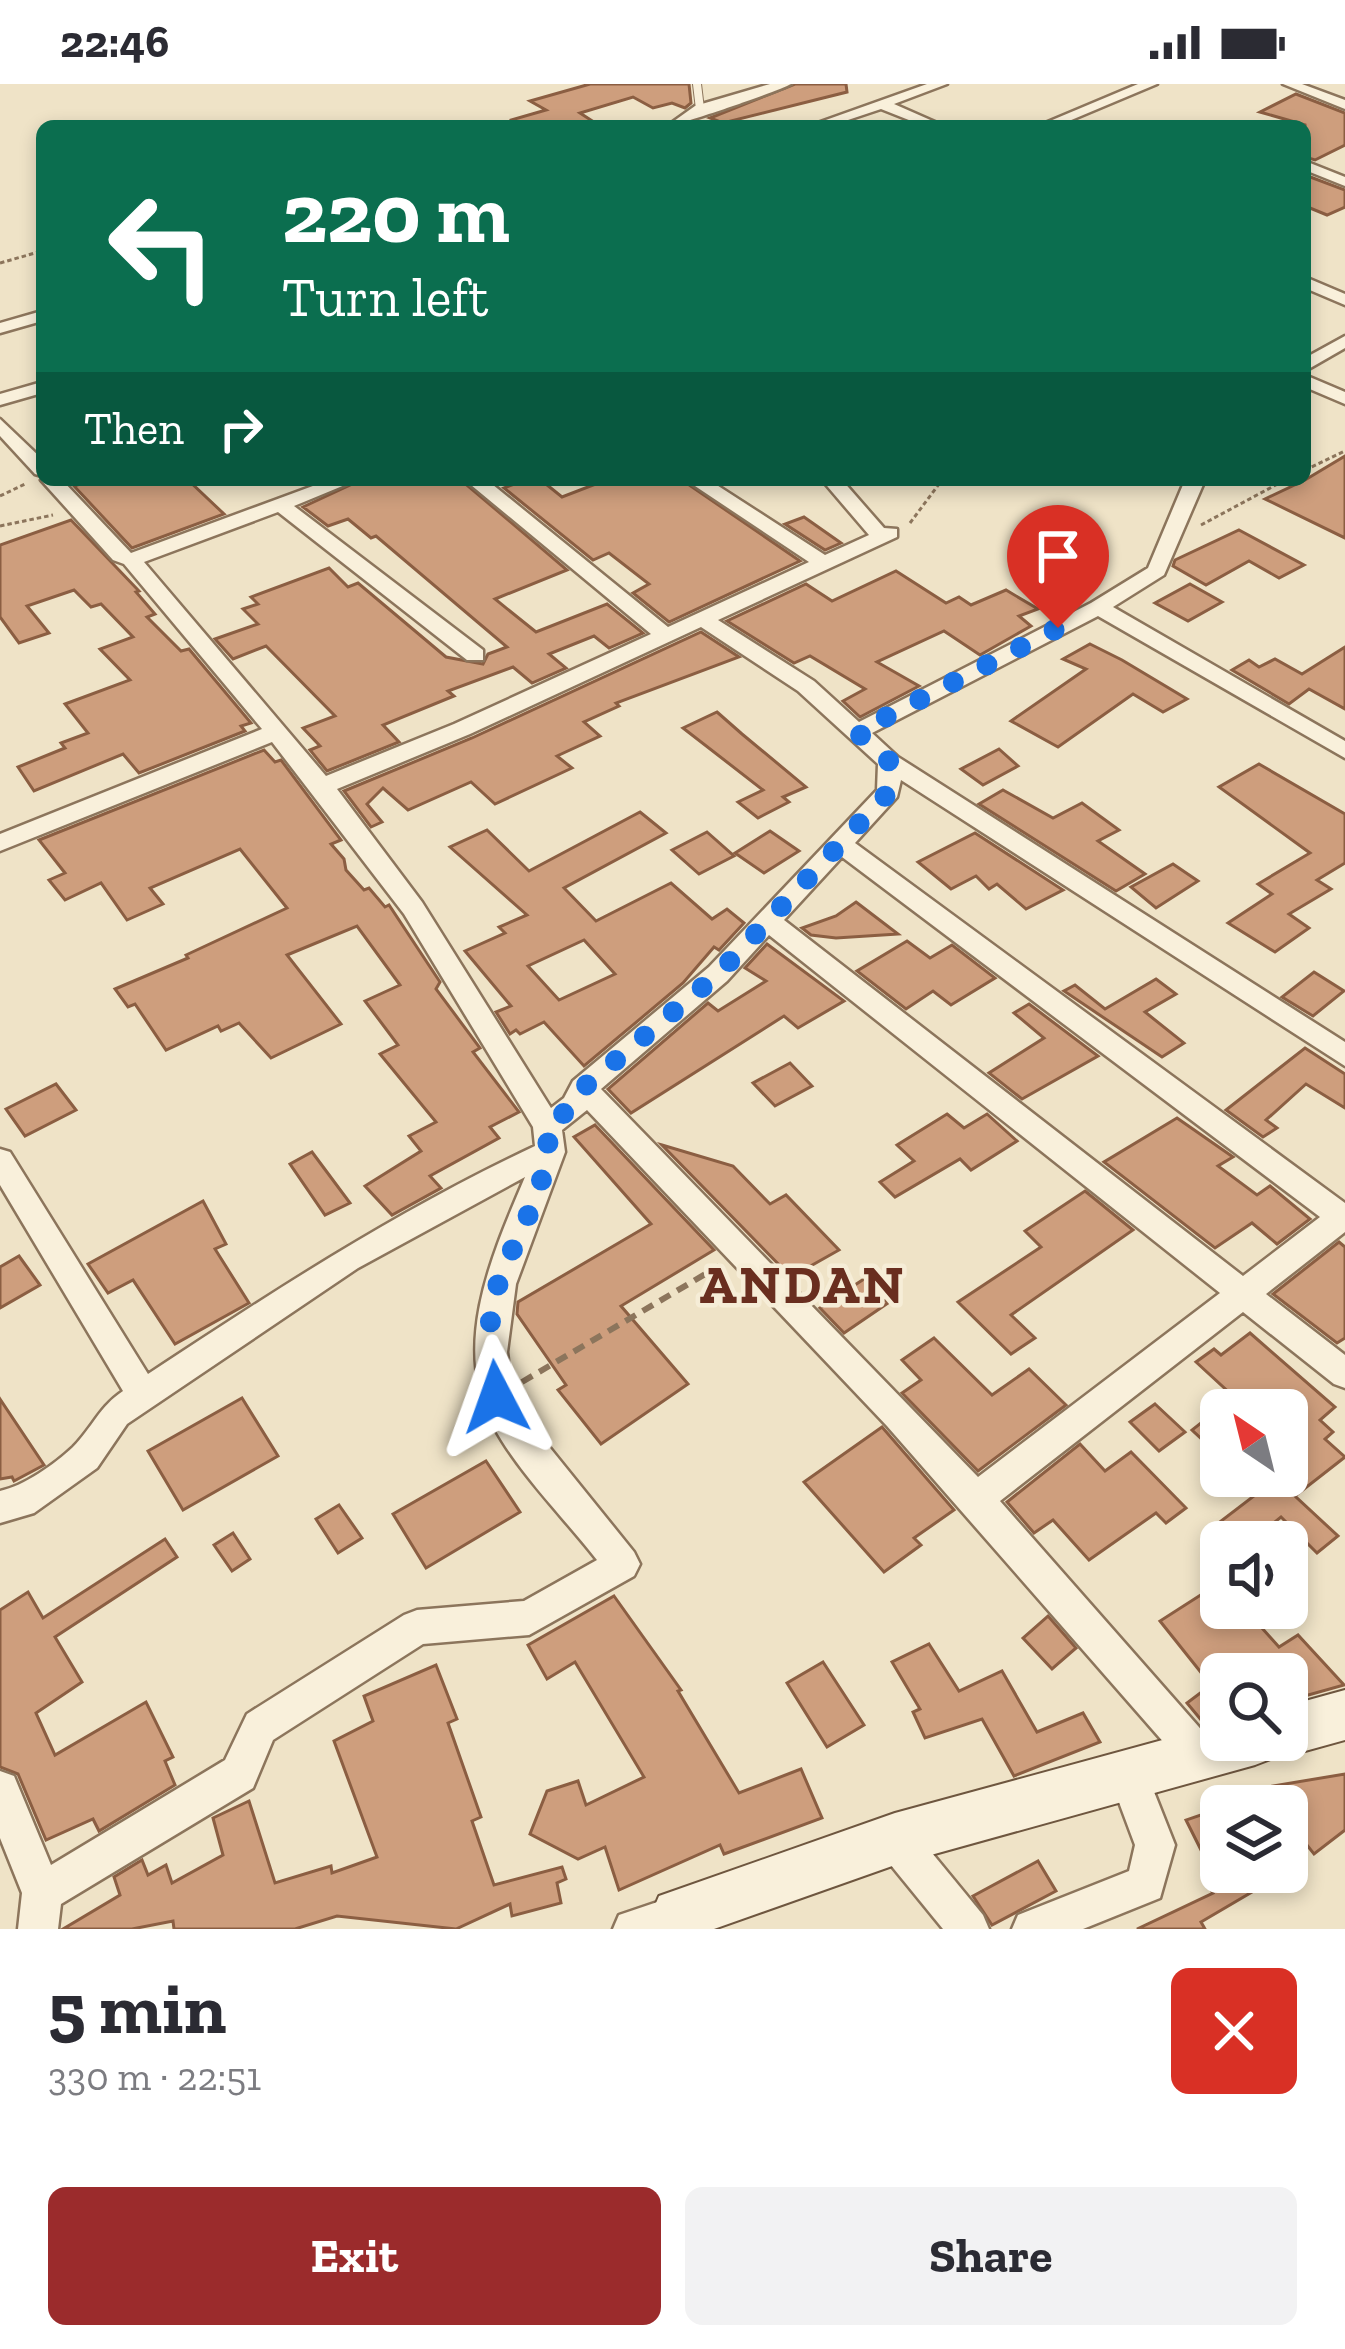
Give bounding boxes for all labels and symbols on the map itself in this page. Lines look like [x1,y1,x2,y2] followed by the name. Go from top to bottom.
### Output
[1007,505,1109,628] pin
[699,1252,907,1317] district label: ANDAN
[433,1334,559,1460] position arrow
[1200,1389,1308,1497] north arrow

